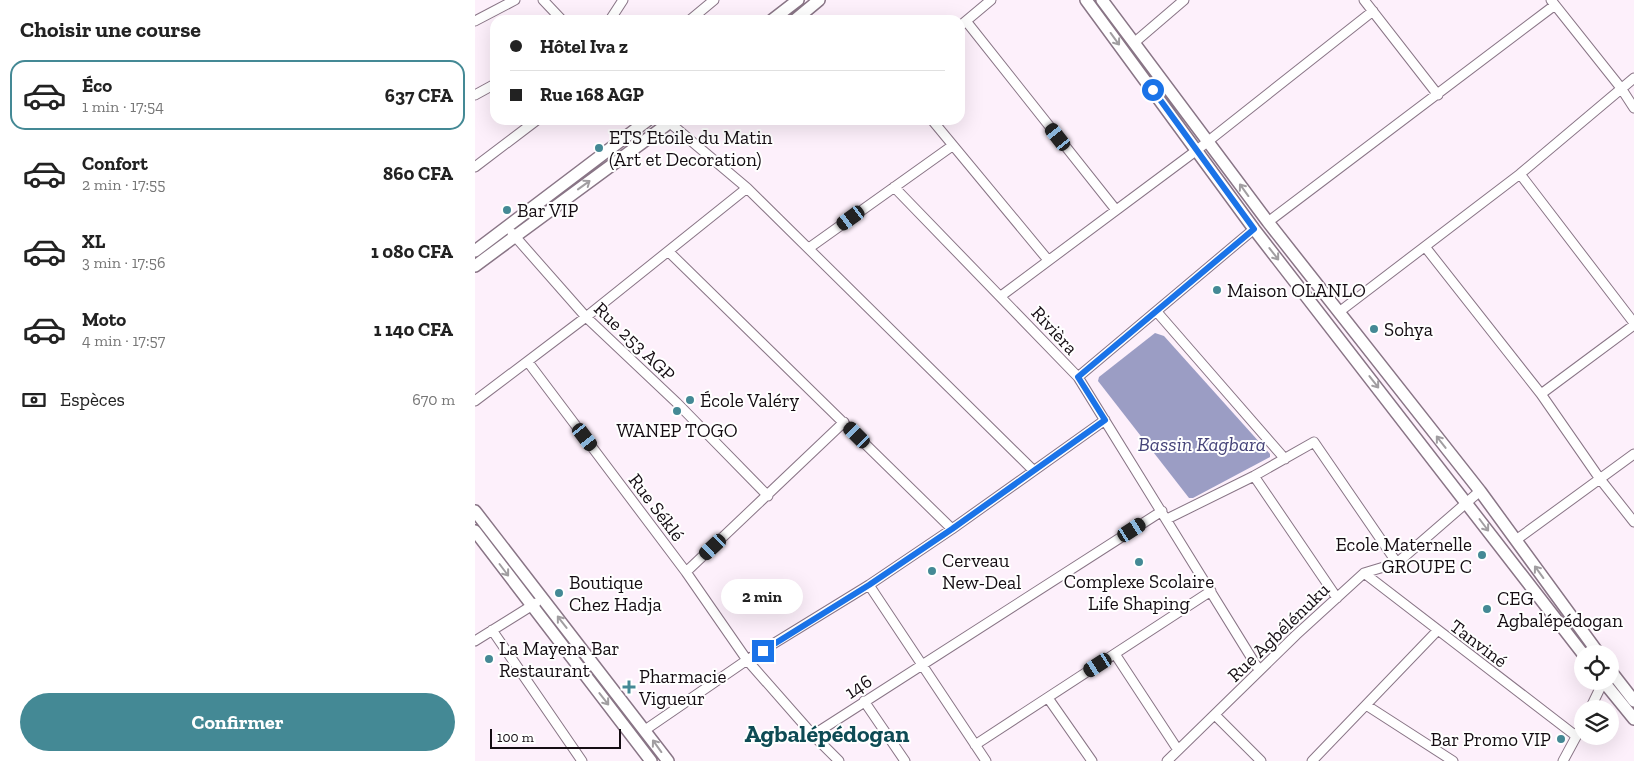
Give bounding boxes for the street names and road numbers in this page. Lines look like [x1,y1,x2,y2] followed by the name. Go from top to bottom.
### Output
[589,297,680,386] street label: Rue 253 AGP
[1026,301,1083,359] street label: Rivièra
[624,469,689,546] street label: Rue Séklé
[1223,578,1334,687] street label: Rue Agbélénuku
[1446,614,1512,672] street label: Tanviné
[840,669,876,704] street label: 146

